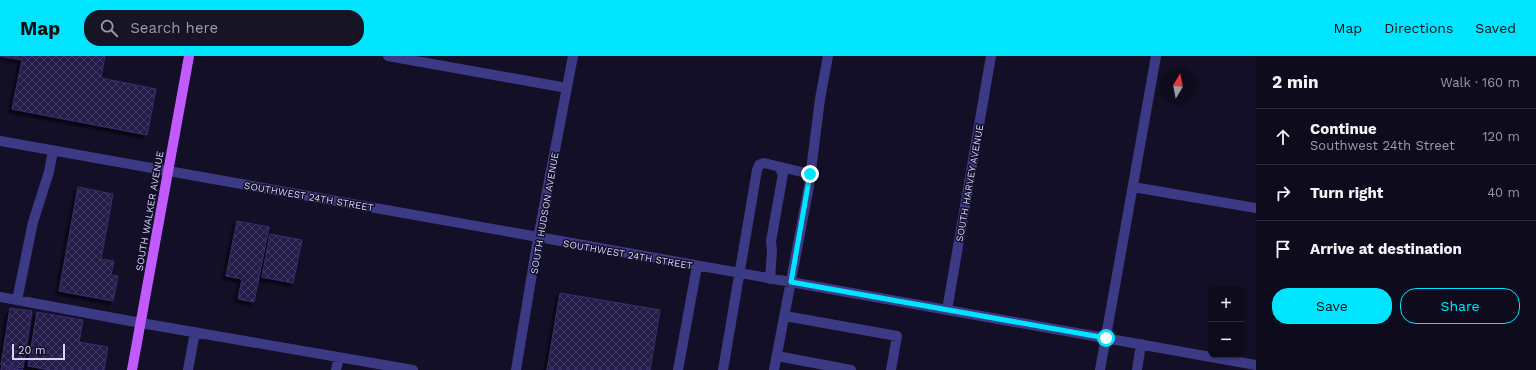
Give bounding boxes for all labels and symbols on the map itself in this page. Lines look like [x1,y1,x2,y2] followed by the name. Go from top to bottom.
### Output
[1160,68,1196,104] north arrow
[954,124,985,243] street label: SOUTH HARVEY AVENUE
[134,150,165,272] street label: SOUTH WALKER AVENUE
[528,151,561,275] street label: SOUTH HUDSON AVENUE
[801,165,819,183] route end
[243,180,375,213] street label: SOUTHWEST 24TH STREET
[562,238,694,271] street label: SOUTHWEST 24TH STREET
[1097,329,1115,347] route start
[12,342,65,361] scale bar

